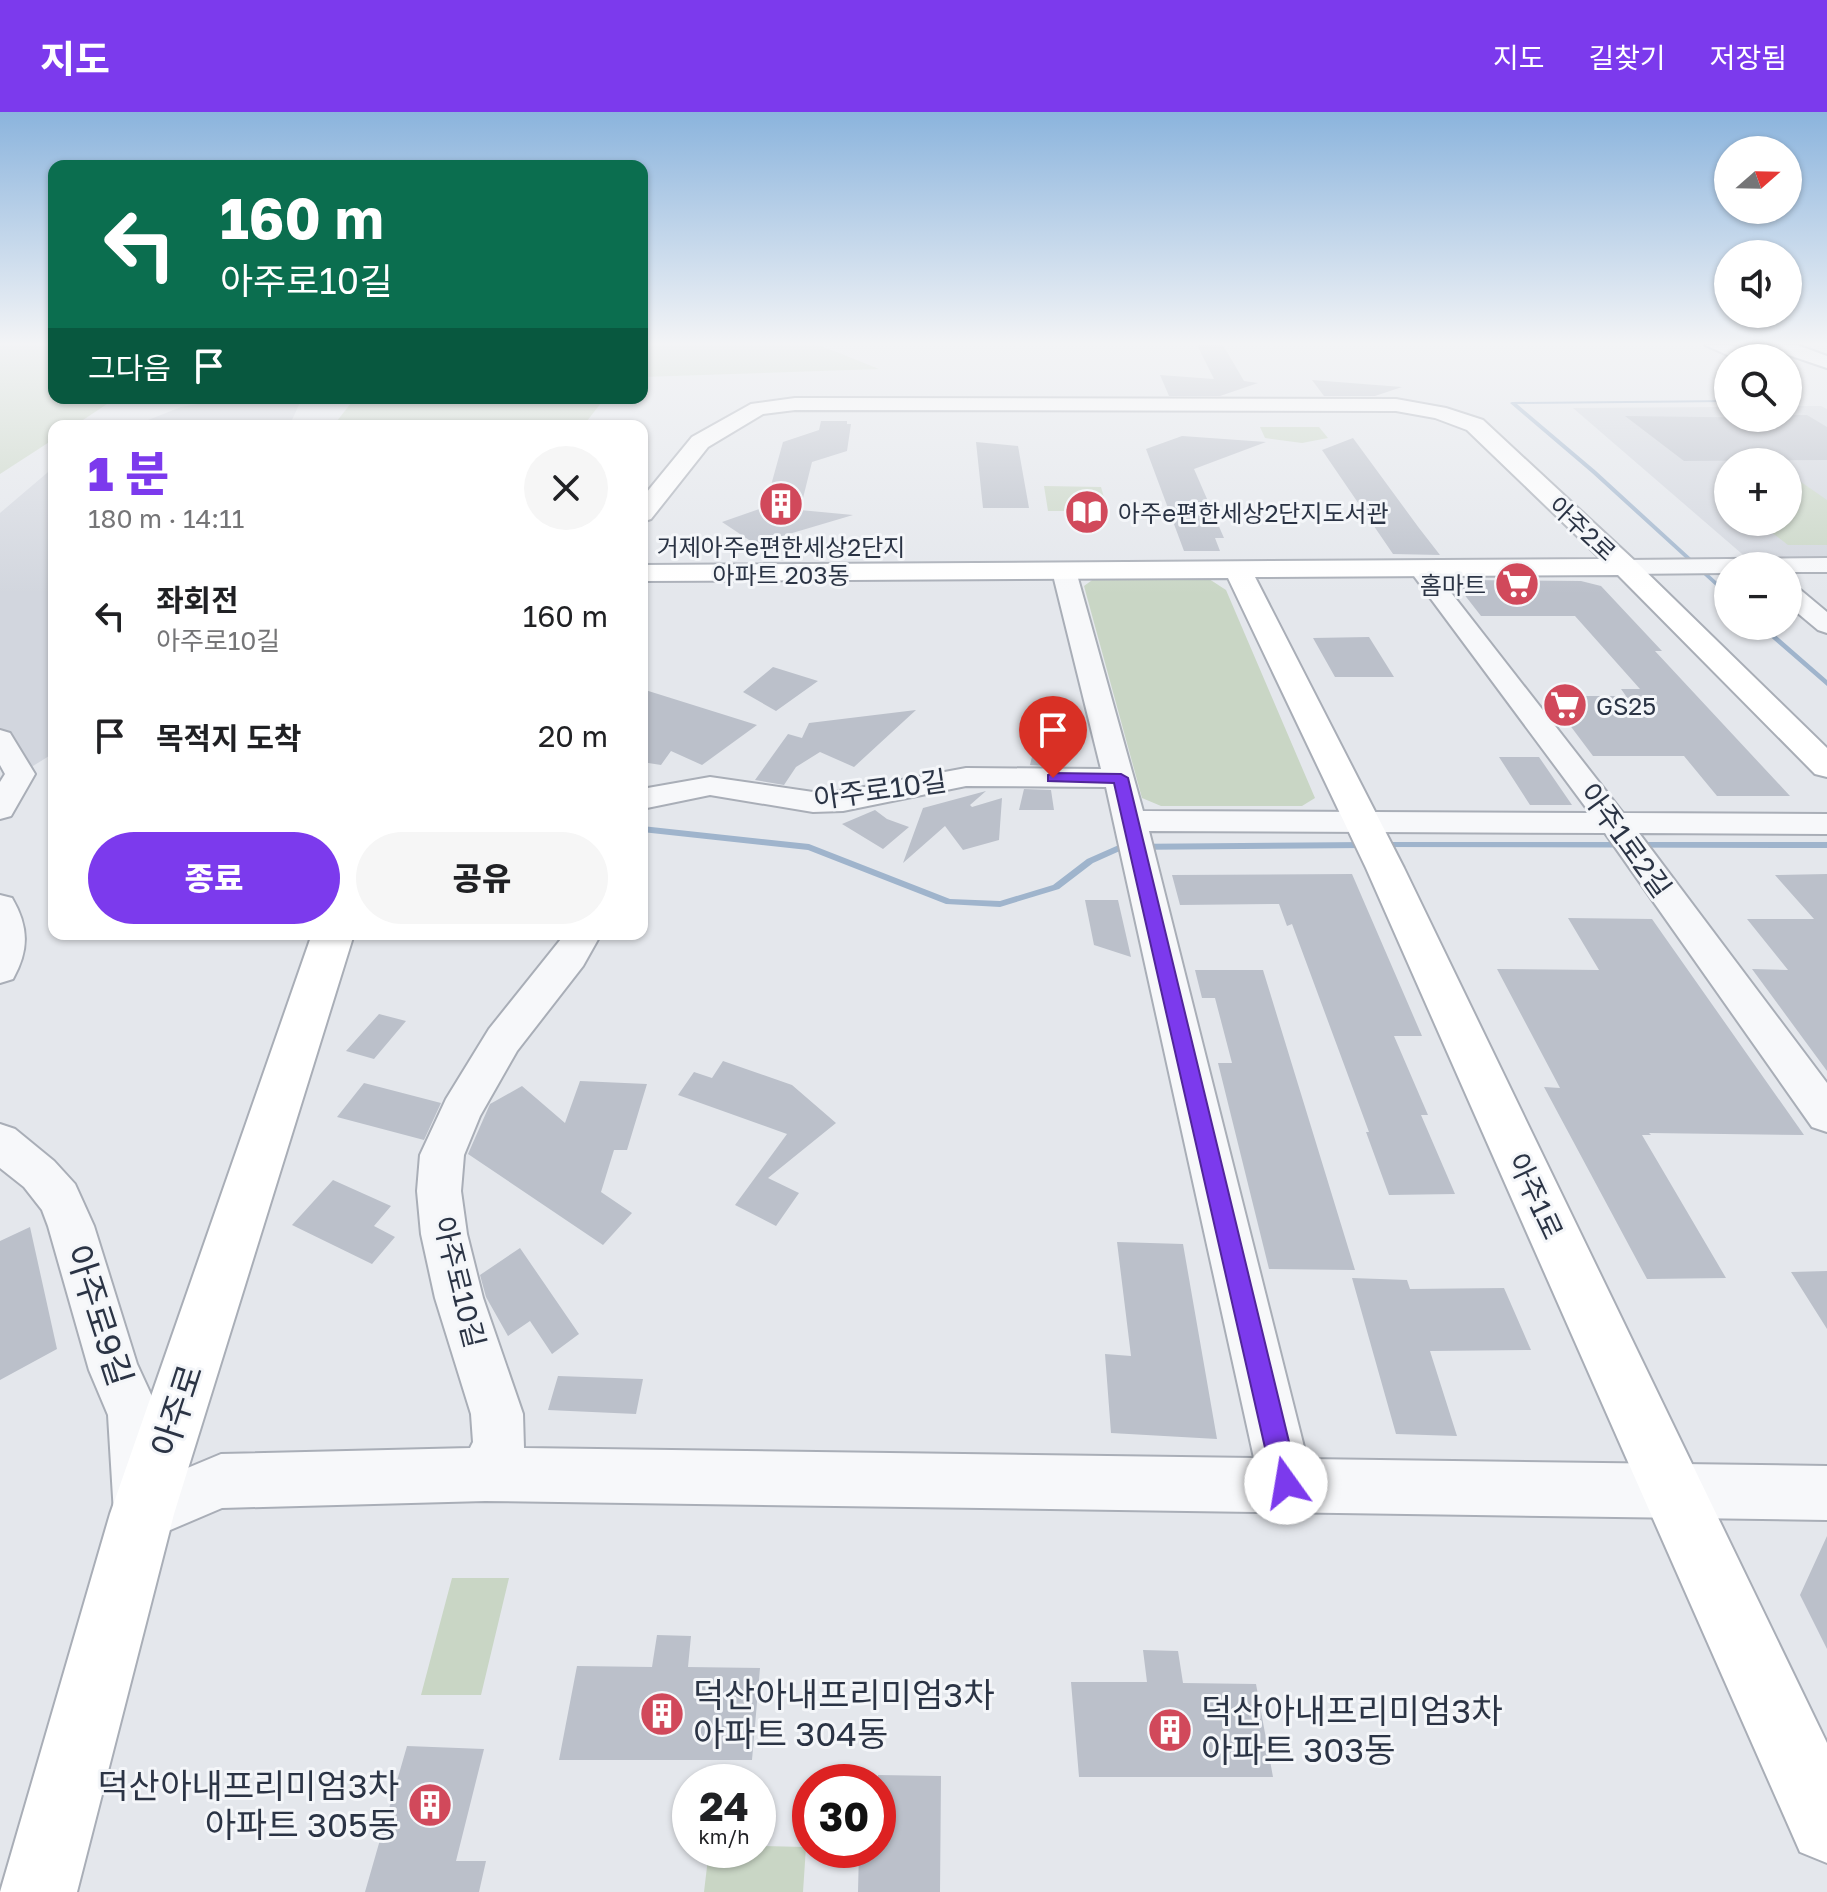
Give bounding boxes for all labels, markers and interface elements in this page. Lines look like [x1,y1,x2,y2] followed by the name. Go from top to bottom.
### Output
[40,36,110,81] text: 지도
[1493,41,1544,74] text: 지도
[1588,41,1666,74] text: 길찾기
[1710,41,1787,74] text: 저장됨
[1714,136,1802,224] north arrow
[1714,136,1802,640] map controls
[220,184,384,251] text: 160 m
[88,192,192,296] icon: left
[1714,240,1802,328] button: sound
[220,259,392,302] text: 아주로10길
[187,344,231,388] icon: arrive
[1714,344,1802,432] button: search
[88,350,171,386] text: 그다음
[88,444,170,502] text: 1 분
[524,446,608,530] button: close
[1714,448,1802,536] button: +
[757,480,805,528] building icon: 거제아주e편한세상2단지 아파트 203동
[1063,488,1111,536] library icon: 아주e편한세상2단지도서관
[1544,490,1622,566] street label: 아주2로
[1118,498,1389,527] place label: 아주e편한세상2단지도서관
[88,503,244,534] text: 180 m · 14:11
[657,532,905,589] place label: 거제아주e편한세상2단지 아파트 203동
[1714,552,1802,640] button: −
[1493,560,1541,608] supermarket icon: 홈마트
[1420,570,1486,599] place label: 홈마트
[156,582,239,618] text: 좌회전
[88,594,132,638] icon: left
[523,598,608,634] text: 160 m
[156,625,280,656] text: 아주로10길
[1541,681,1589,729] supermarket icon: GS25
[1596,691,1656,720] place label: GS25
[1019,696,1087,778] pin
[1031,708,1075,752] icon: arrive
[88,714,132,758] icon: arrive
[538,718,608,754] text: 20 m
[156,720,302,756] text: 목적지 도착
[811,763,949,815] street label: 아주로10길
[1574,777,1678,903] street label: 아주1로2길
[88,832,340,924] button: 종료
[356,832,608,924] button: 공유
[1502,1148,1570,1244] street label: 아주1로
[428,1213,492,1351] street label: 아주로10길
[58,1240,142,1390] street label: 아주로9길
[142,1359,210,1461] street label: 아주로
[1244,1441,1328,1525] position arrow
[693,1674,994,1753] place label: 덕산아내프리미엄3차 아파트 304동
[638,1690,686,1738] building icon: 덕산아내프리미엄3차 아파트 304동
[1201,1690,1502,1769] place label: 덕산아내프리미엄3차 아파트 303동
[1146,1706,1194,1754] building icon: 덕산아내프리미엄3차 아파트 303동
[792,1764,896,1868] speed limit sign: 30
[98,1765,399,1844] place label: 덕산아내프리미엄3차 아파트 305동
[406,1781,454,1829] building icon: 덕산아내프리미엄3차 아파트 305동
[699,1782,749,1830] text: 24
[699,1824,749,1848] text: km/h

